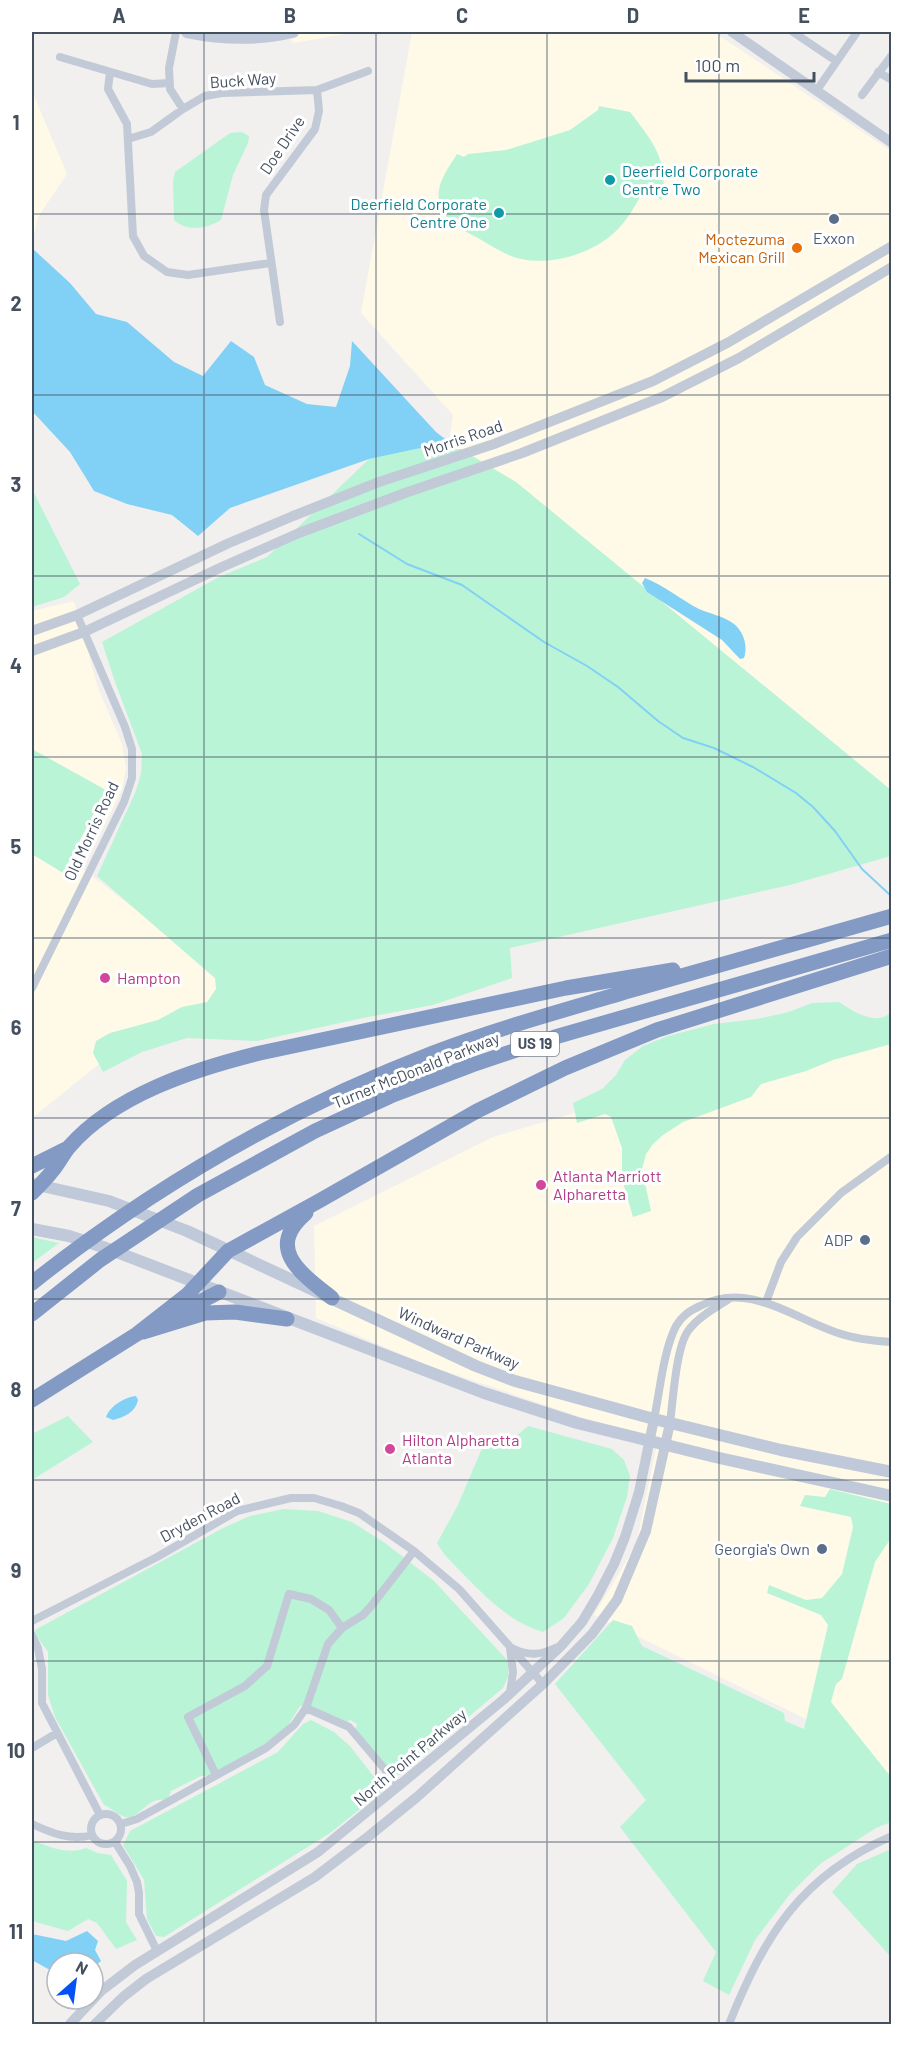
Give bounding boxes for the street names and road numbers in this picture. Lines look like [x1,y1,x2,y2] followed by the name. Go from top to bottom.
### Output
[209,68,277,91] street label: Buck Way
[255,112,308,177] street label: Doe Drive
[421,415,505,460] street label: Morris Road
[59,778,122,884] street label: Old Morris Road
[330,1027,502,1112] street label: Turner McDonald Parkway
[511,1032,559,1056] road number: US 19
[396,1302,523,1373] street label: Windward Parkway
[157,1488,243,1546] street label: Dryden Road
[350,1704,470,1809] street label: North Point Parkway

